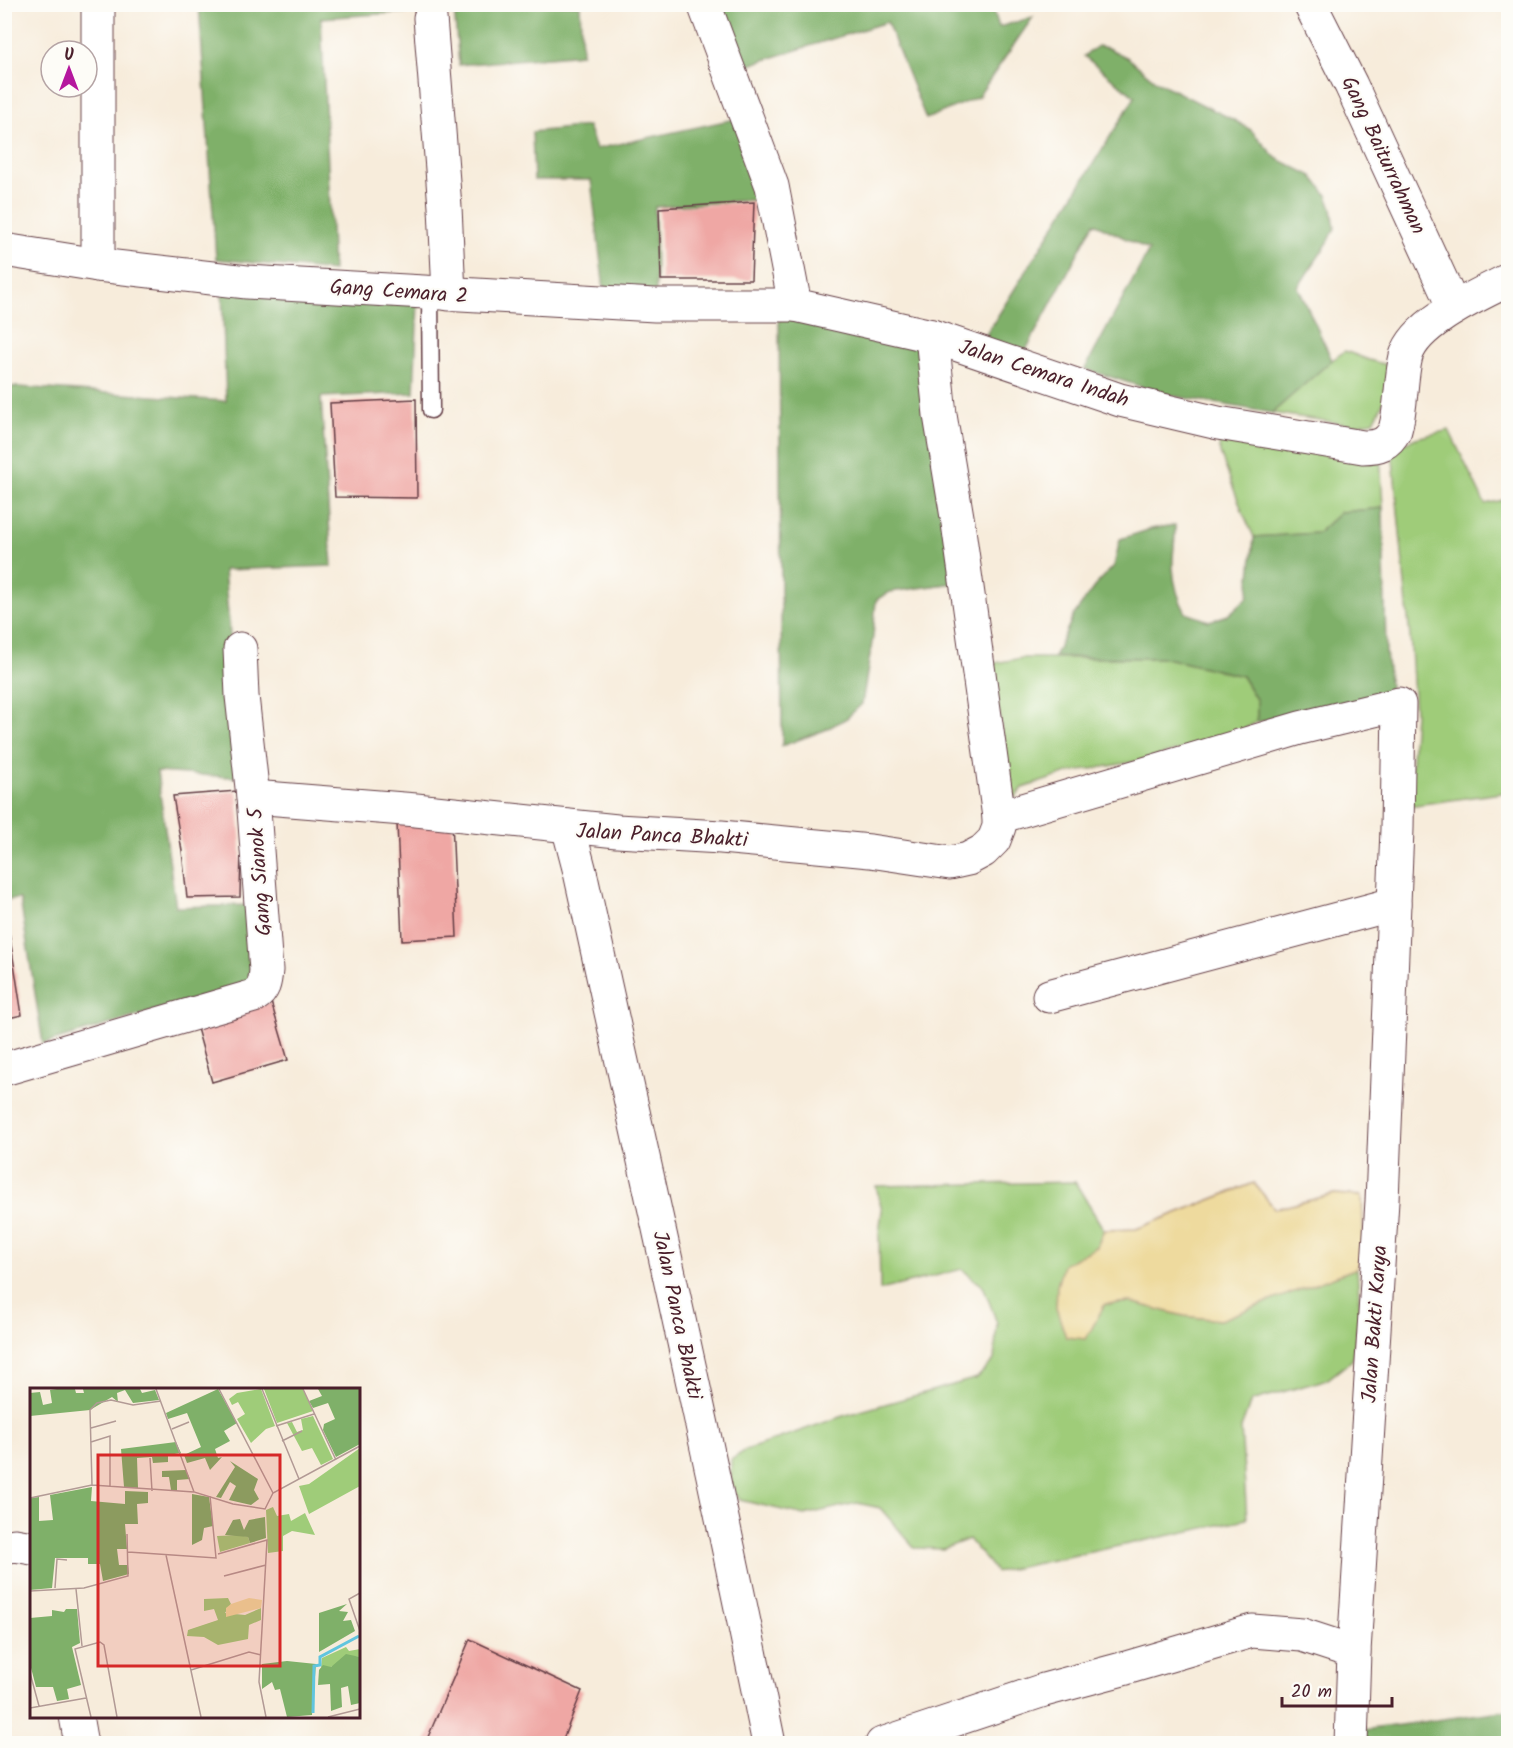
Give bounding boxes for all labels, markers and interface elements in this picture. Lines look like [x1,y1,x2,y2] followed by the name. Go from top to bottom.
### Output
[39,39,99,99] north arrow
[64,43,74,68] text: U
[1331,71,1434,240] street label: Gang Baiturrahman
[329,271,469,314] street label: Gang Cemara 2
[954,331,1133,418] street label: Jalan Cemara Indah
[239,805,281,937] street label: Gang Sianok 5
[575,816,750,858] street label: Jalan Panca Bhakti
[643,1228,711,1404] street label: Jalan Panca Bhakti
[1354,1244,1397,1404] street label: Jalan Bakti Karya
[30,1388,360,1718] inset map
[1282,1670,1392,1708] scale bar
[1291,1678,1332,1707] text: 20 m

